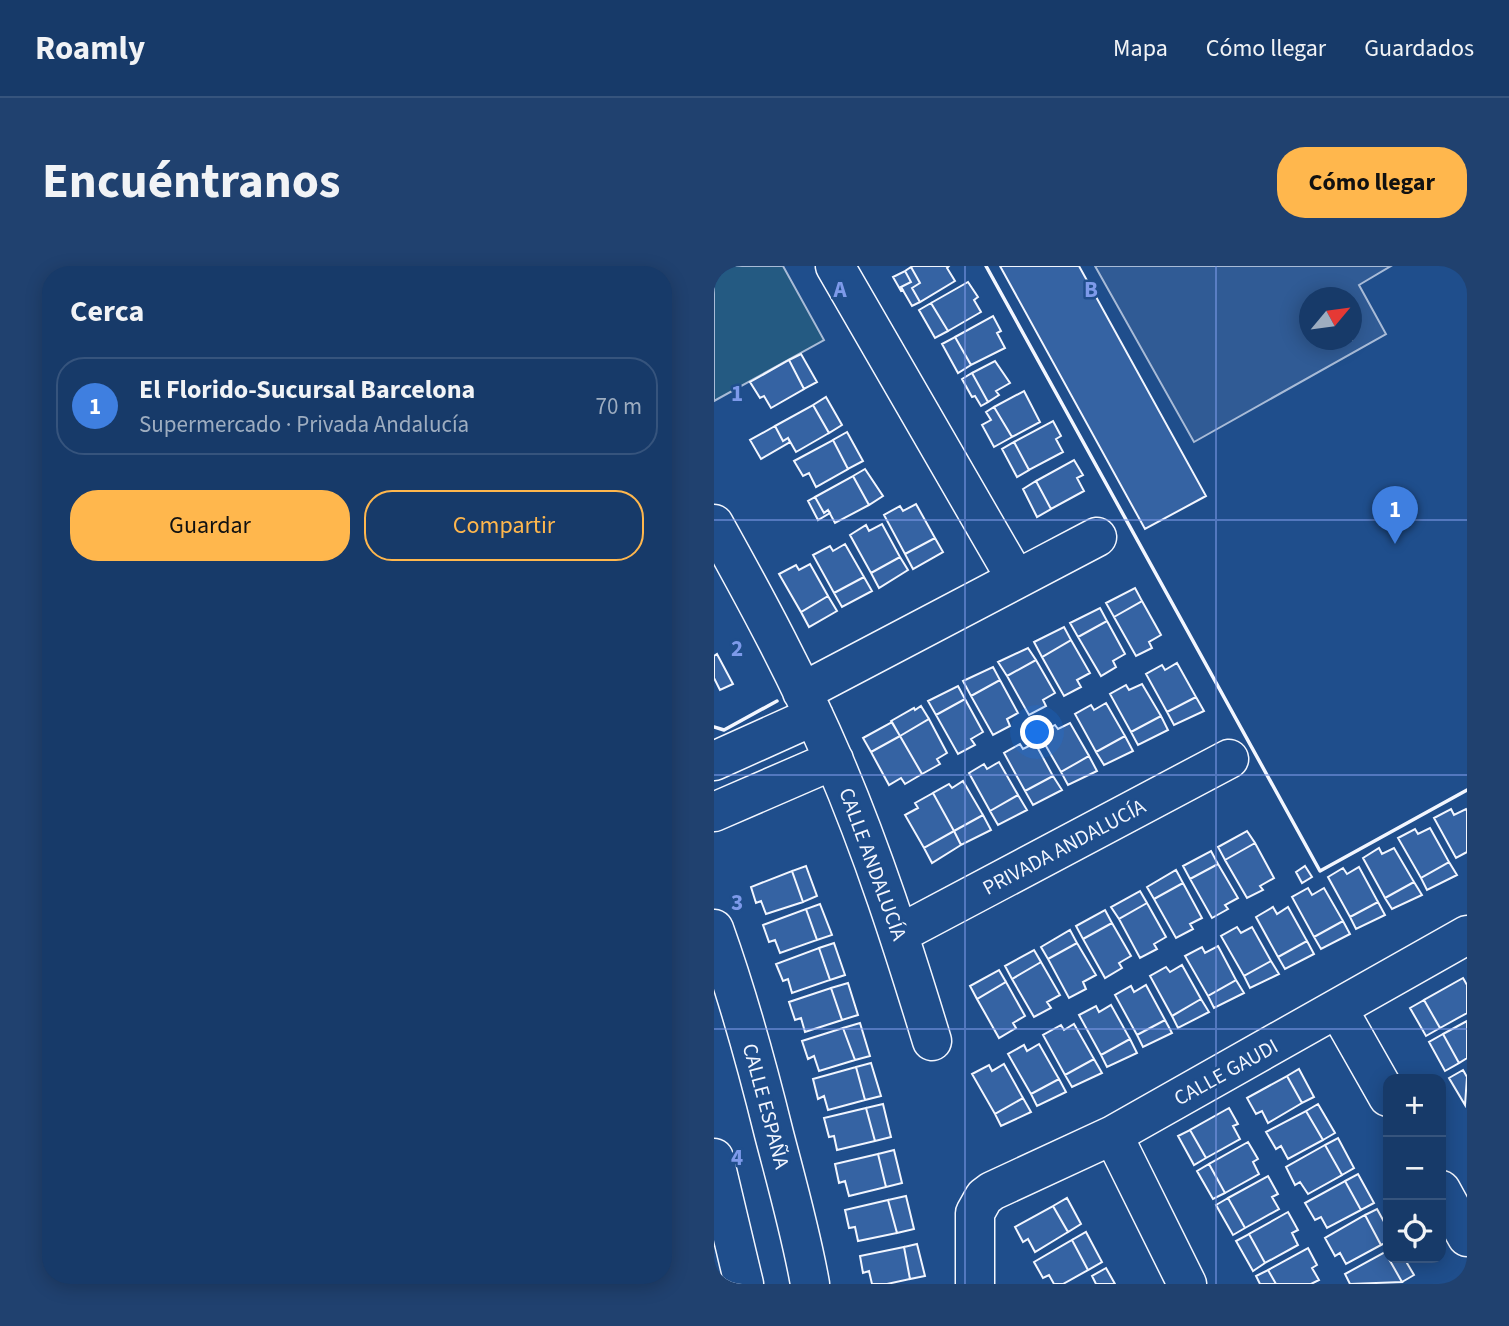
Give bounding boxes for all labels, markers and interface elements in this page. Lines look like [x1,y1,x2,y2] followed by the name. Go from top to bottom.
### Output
[35,25,145,72] text: Roamly
[1113,31,1168,66] text: Mapa
[1206,31,1326,66] text: Cómo llegar
[1364,31,1474,66] text: Guardados
[42,147,340,217] text: Encuéntranos
[1277,147,1467,218] button: Cómo llegar
[832,273,847,306] text: A
[1084,273,1098,306] text: B
[1299,287,1362,350] north arrow
[70,290,144,333] text: Cerca
[139,371,475,408] text: El Florido-Sucursal Barcelona
[731,377,743,410] text: 1
[89,390,101,423] text: 1
[595,390,642,423] text: 70 m
[139,408,469,441] text: Supermercado · Privada Andalucía
[1372,486,1418,544] pin: 1
[70,490,350,561] button: Guardar
[364,490,644,561] button: Compartir
[731,632,743,665] text: 2
[1020,715,1054,749] your location
[832,784,915,945] street label: CALLE ANDALUCÍA
[977,791,1151,903] street label: PRIVADA ANDALUCÍA
[731,886,743,919] text: 3
[1168,1031,1284,1113] street label: CALLE GAUDI
[735,1040,797,1173] street label: CALLE ESPAÑA
[1383,1074,1446,1263] map controls
[1383,1074,1446,1137] button: +
[1383,1137,1446,1200] button: −
[731,1141,743,1174] text: 4
[1383,1200,1446,1263] button: locate

